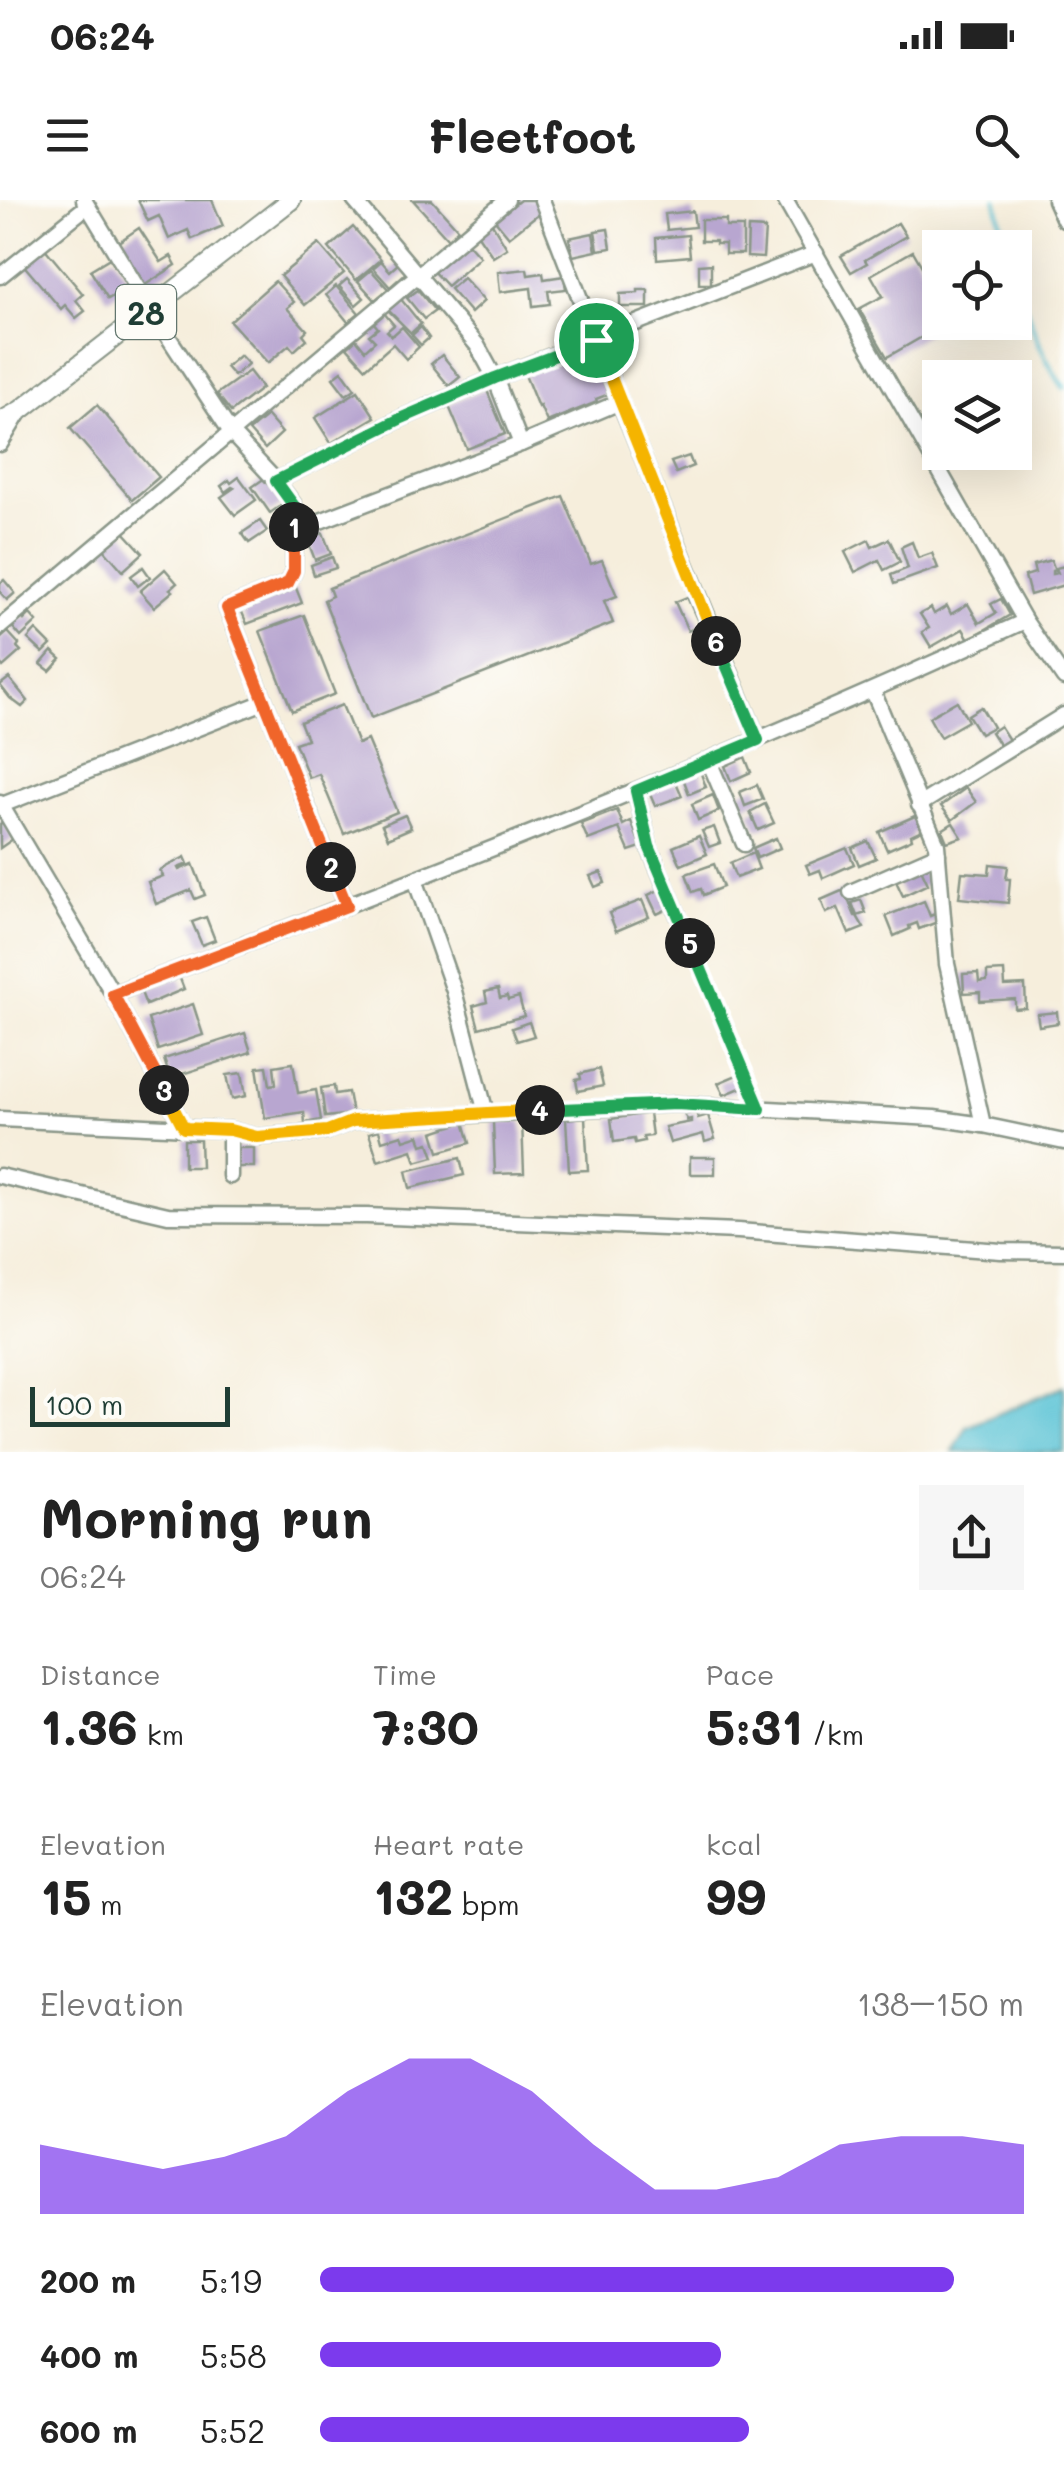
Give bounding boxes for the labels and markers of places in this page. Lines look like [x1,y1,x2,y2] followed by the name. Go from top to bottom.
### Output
[554,298,639,383] pin
[269,502,319,552] pin: 1
[691,616,741,666] pin: 6
[306,842,356,892] pin: 2
[665,918,715,968] pin: 5
[139,1065,189,1115] pin: 3
[515,1085,565,1135] pin: 4

